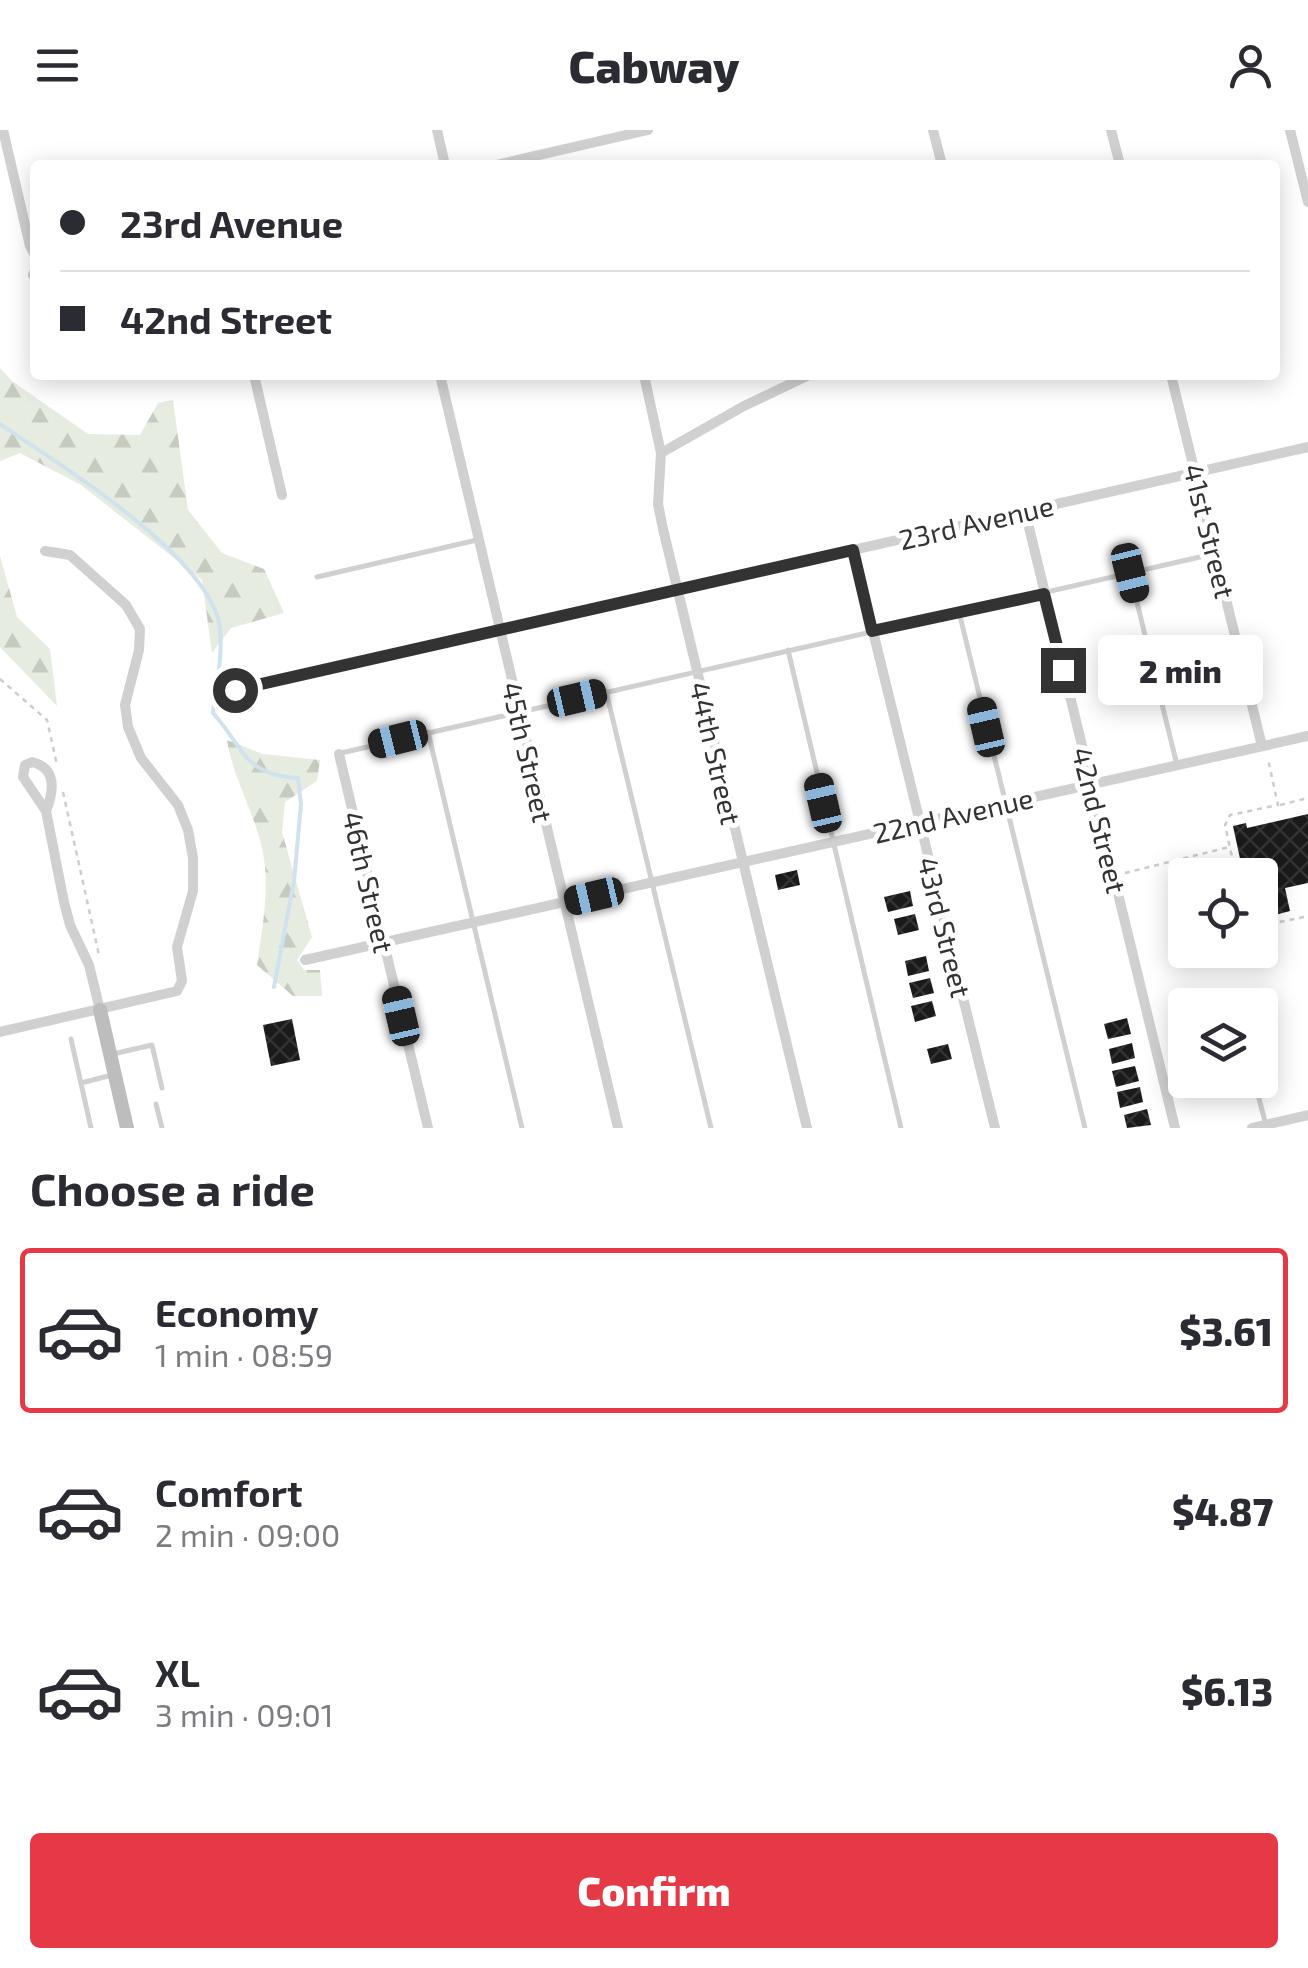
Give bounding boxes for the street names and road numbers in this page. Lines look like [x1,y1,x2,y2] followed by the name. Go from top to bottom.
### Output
[1177,460,1243,602] street label: 41st Street
[895,488,1057,556] street label: 23rd Avenue
[495,678,561,826] street label: 45th Street
[683,678,749,828] street label: 44th Street
[1065,743,1135,897] street label: 42nd Street
[870,780,1036,850] street label: 22nd Avenue
[336,808,402,956] street label: 46th Street
[911,853,979,1001] street label: 43rd Street

